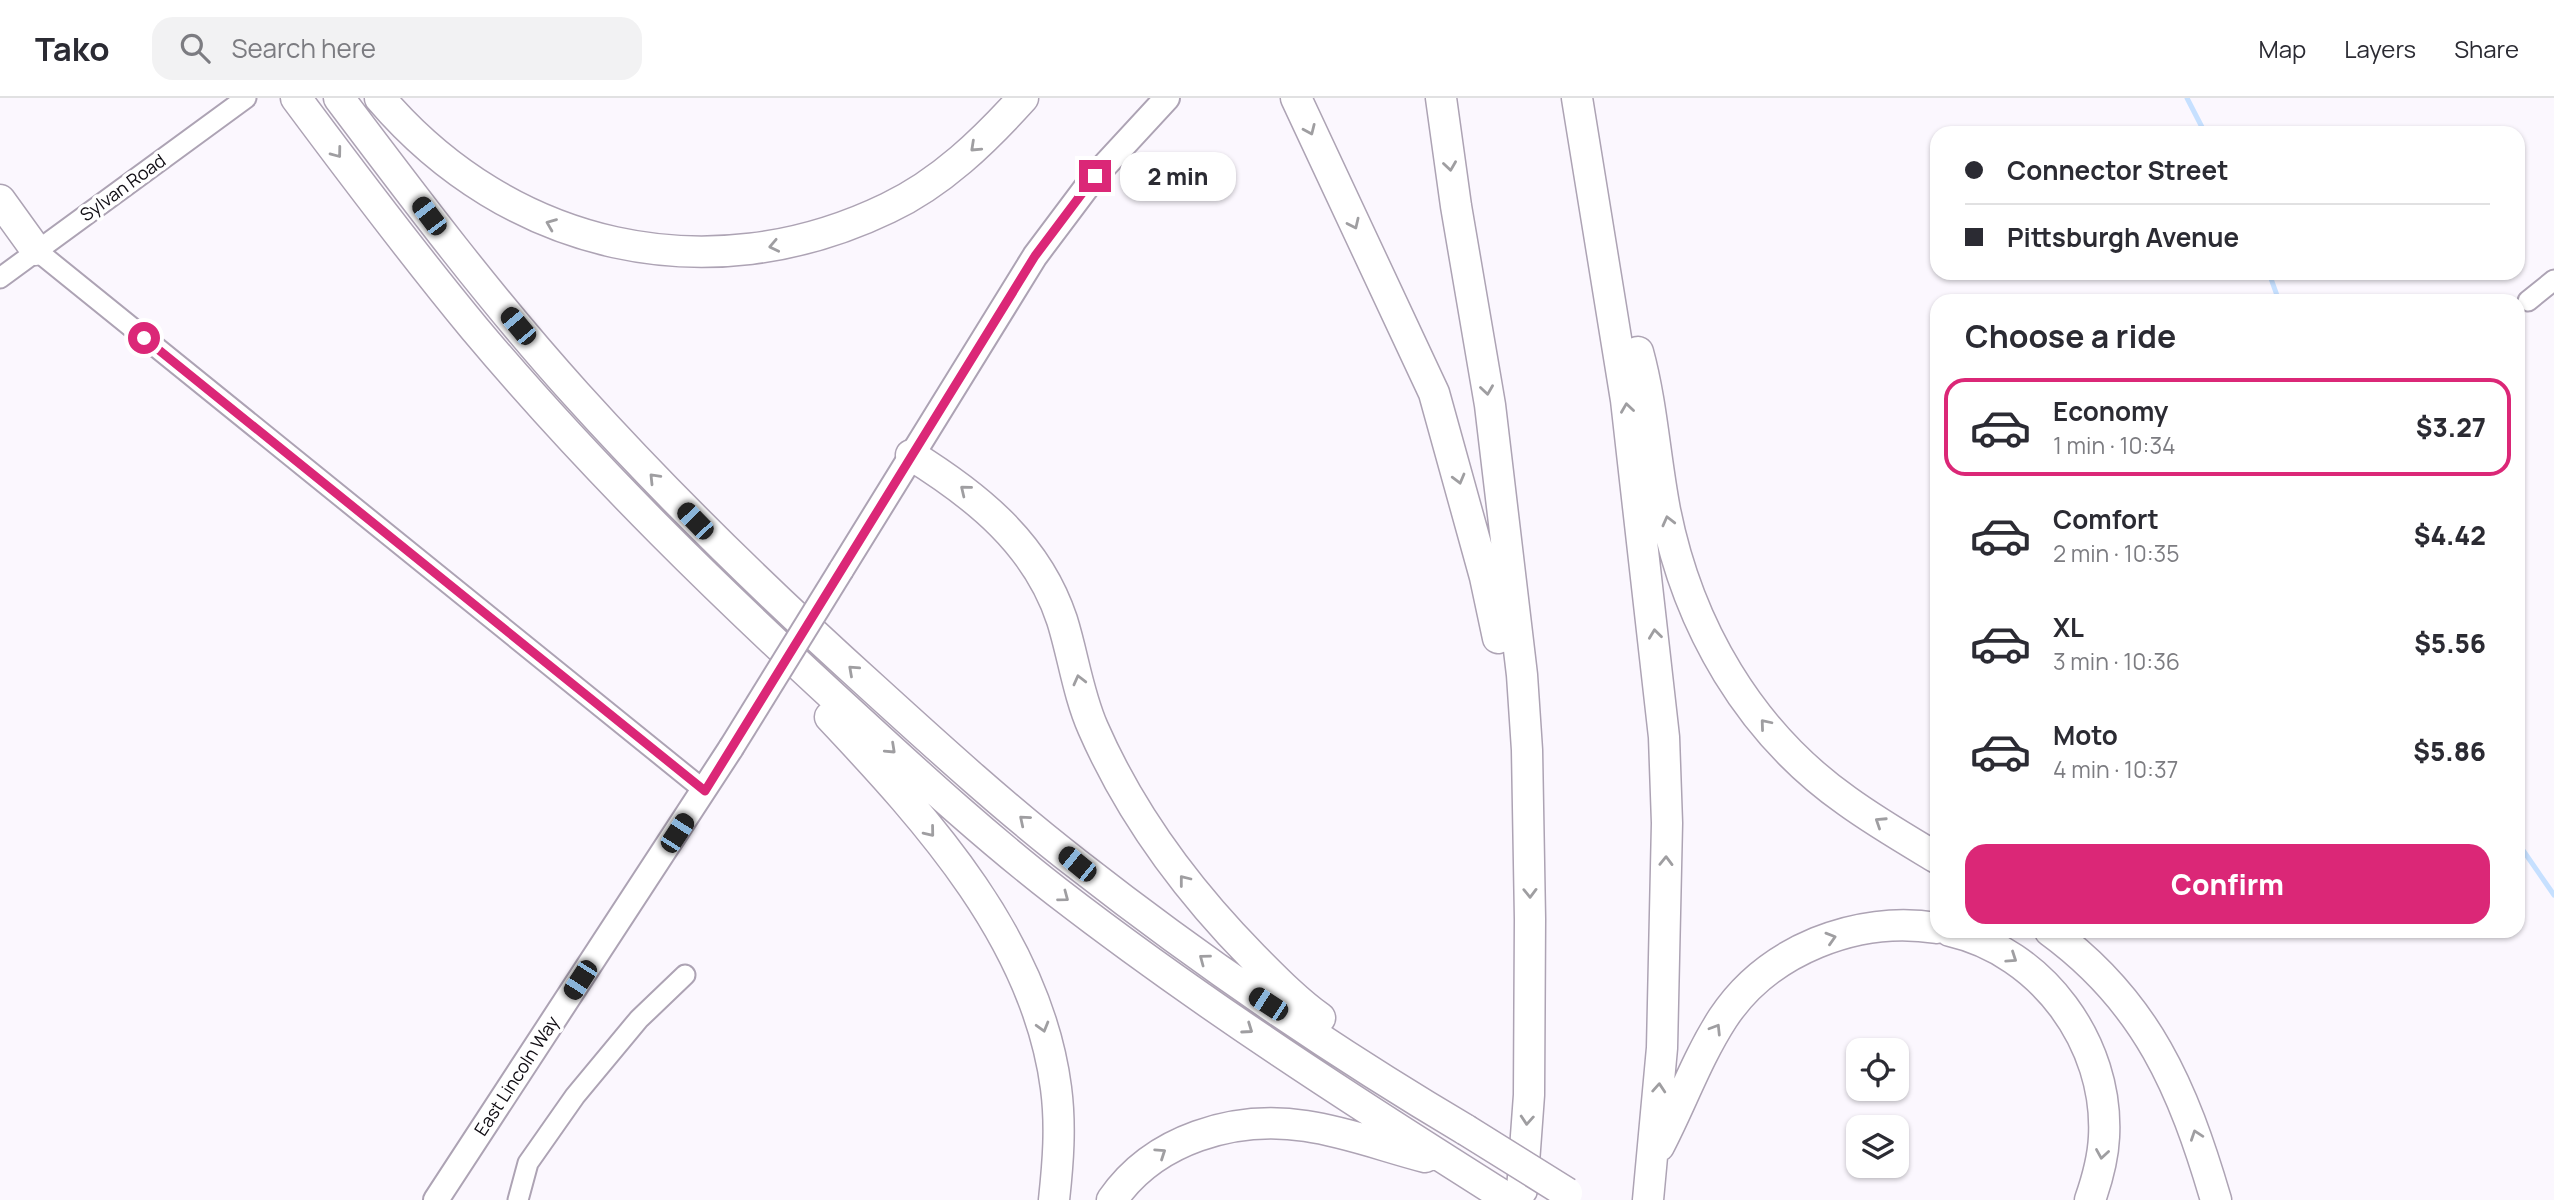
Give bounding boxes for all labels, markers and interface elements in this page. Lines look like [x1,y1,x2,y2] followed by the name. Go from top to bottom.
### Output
[152,17,642,80] search box
[35,26,110,71] text: Tako
[176,29,214,67] icon: search
[232,30,376,66] text: Search here
[2259,32,2306,65] text: Map
[2344,32,2416,65] text: Layers
[2454,32,2519,65] text: Share
[1302,123,1316,135] one-way arrow
[970,138,983,151] one-way arrow
[329,145,341,158] one-way arrow
[75,148,170,226] street label: Sylvan Road
[1120,152,1235,200] callout: 2 min
[2007,152,2228,188] text: Connector Street
[1079,160,1111,192] route end
[1148,160,1209,192] text: 2 min
[1443,160,1458,172] one-way arrow
[408,193,451,239] car
[1346,217,1360,229] one-way arrow
[545,218,557,232] one-way arrow
[2007,219,2239,255] text: Pittsburgh Avenue
[768,237,780,252] one-way arrow
[497,303,540,349] car
[1965,314,2176,358] text: Choose a ride
[128,322,160,354] route start
[1480,384,1495,396] one-way arrow
[2053,393,2168,429] text: Economy
[1969,396,2032,459] icon: car
[1620,402,1635,414] one-way arrow
[2416,409,2486,445] text: $3.27
[2053,429,2176,461] text: 1 min · 10:34
[1451,473,1466,485] one-way arrow
[650,474,662,486] one-way arrow
[960,486,973,498] one-way arrow
[673,499,718,543] car
[2053,501,2159,537] text: Comfort
[1969,504,2032,567] icon: car
[1662,515,1676,527] one-way arrow
[2414,517,2486,553] text: $4.42
[2053,537,2180,569] text: 2 min · 10:35
[2053,609,2084,645] text: XL
[1969,612,2032,675] icon: car
[2414,625,2486,661] text: $5.56
[1647,628,1662,640] one-way arrow
[2053,645,2180,677] text: 3 min · 10:36
[848,666,861,678] one-way arrow
[1073,675,1087,687] one-way arrow
[2053,717,2118,753] text: Moto
[1761,719,1773,732] one-way arrow
[1969,720,2032,783] icon: car
[2413,733,2486,769] text: $5.86
[883,741,896,753] one-way arrow
[2053,753,2178,785] text: 4 min · 10:37
[657,810,698,856] car
[1019,816,1032,828] one-way arrow
[1874,817,1887,830] one-way arrow
[922,824,934,837] one-way arrow
[1055,843,1100,885] car
[1965,844,2490,924] button: Confirm
[1659,855,1674,866] one-way arrow
[1180,875,1193,888] one-way arrow
[1522,888,1538,899] one-way arrow
[1056,889,1068,901] one-way arrow
[1825,931,1837,946] one-way arrow
[2004,950,2017,962] one-way arrow
[1199,955,1212,967] one-way arrow
[560,957,601,1003] car
[1245,984,1292,1024] car
[468,1010,564,1140] street label: East Lincoln Way
[1035,1021,1049,1033] one-way arrow
[1240,1021,1253,1034] one-way arrow
[1708,1024,1721,1037] one-way arrow
[1846,1038,1909,1178] map controls
[1846,1038,1909,1101] button: locate
[1651,1082,1666,1093] one-way arrow
[1520,1115,1535,1126] one-way arrow
[1846,1115,1909,1178] button: layers
[2190,1129,2204,1142] one-way arrow
[1153,1148,1166,1161] one-way arrow
[2095,1148,2110,1160] one-way arrow

